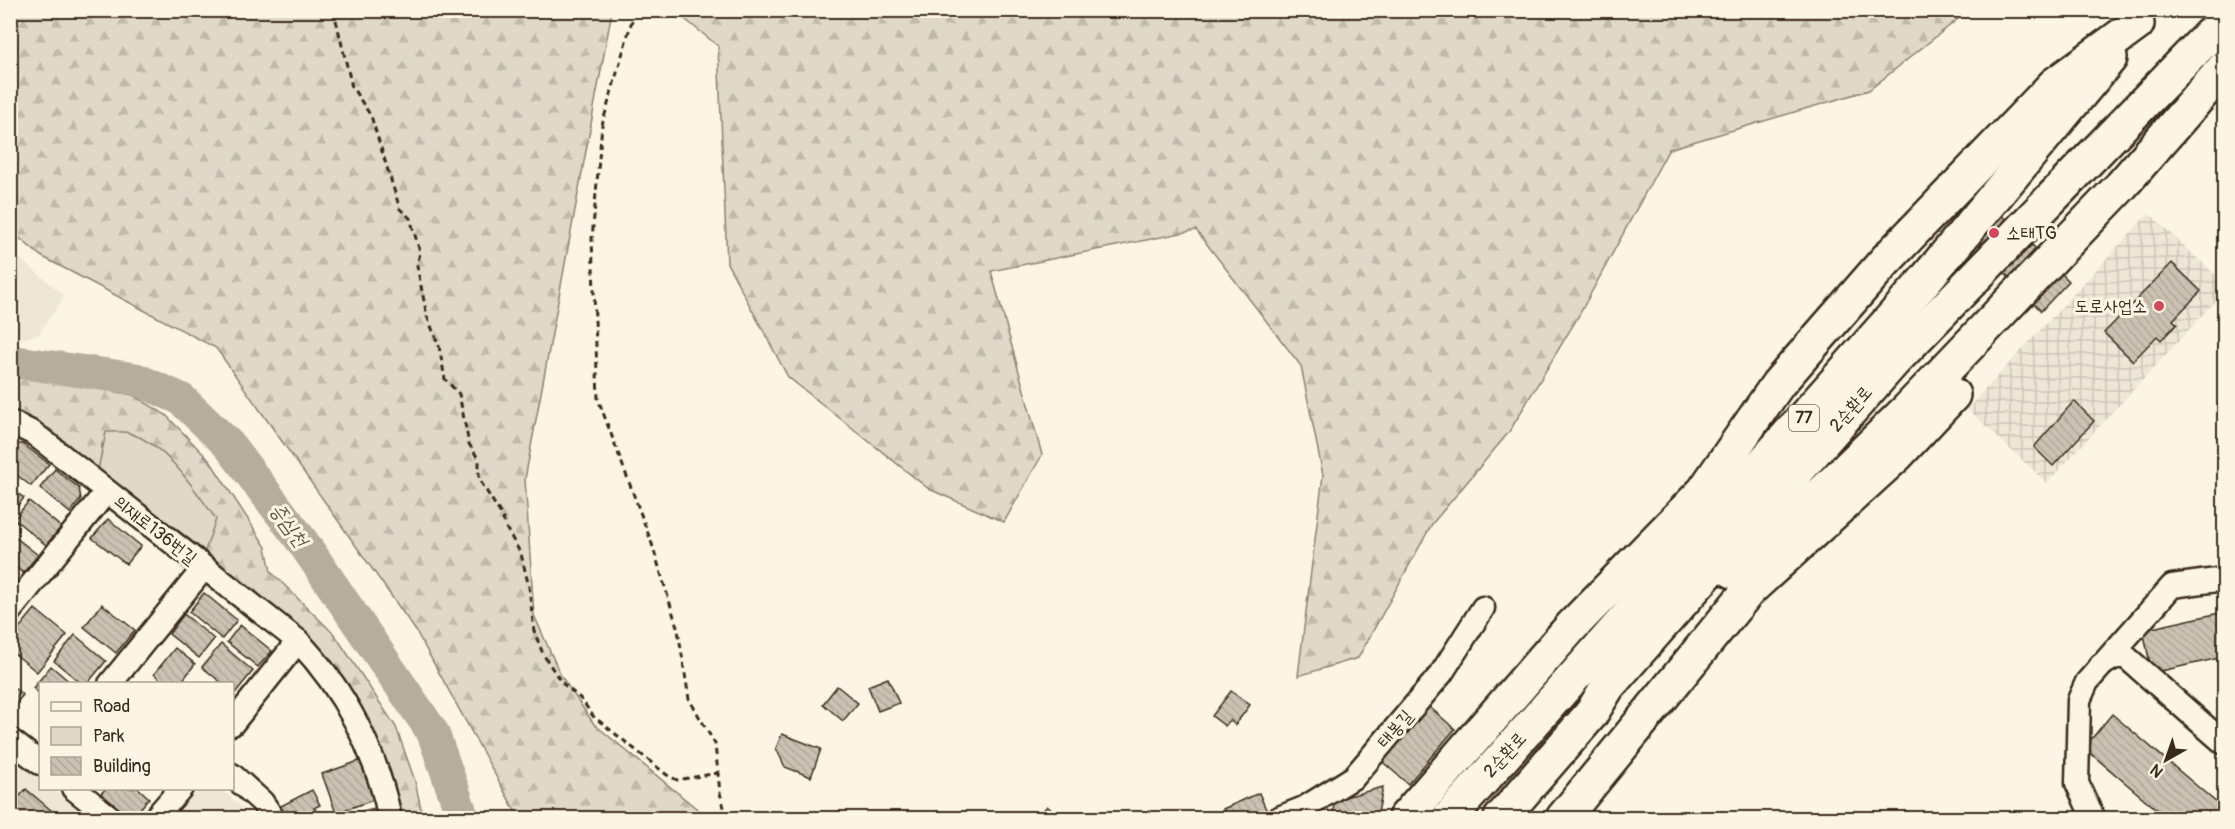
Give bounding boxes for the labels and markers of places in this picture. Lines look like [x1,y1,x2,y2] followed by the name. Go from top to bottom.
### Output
[2006,222,2057,245] place label: 소태TG
[1987,226,2001,240] marker: 소태TG
[2075,295,2147,318] place label: 도로사업소
[2152,299,2166,313] marker: 도로사업소

